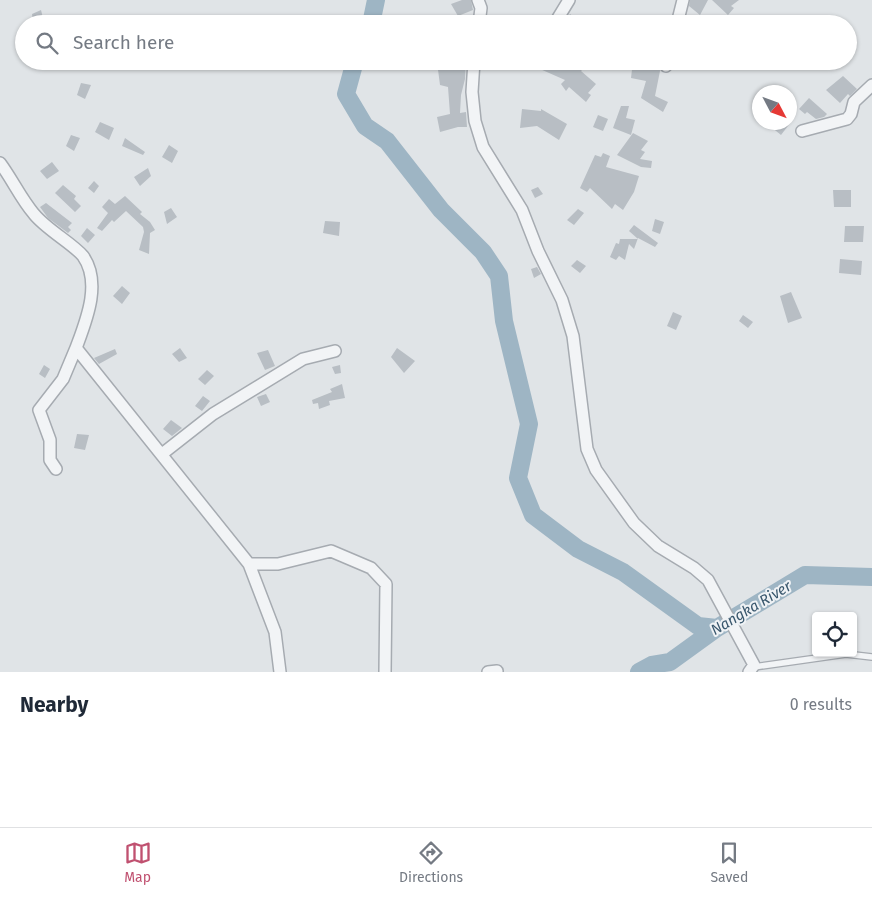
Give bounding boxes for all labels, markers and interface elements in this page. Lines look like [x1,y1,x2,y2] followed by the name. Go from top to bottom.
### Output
[15,15,857,70] search box
[33,29,61,57] icon: search
[73,31,174,54] text: Search here
[752,85,797,130] north arrow
[708,576,796,639] water label: Nangka River
[812,612,857,657] map controls
[812,612,857,657] button: locate
[20,692,88,718] text: Nearby
[790,695,852,714] text: 0 results
[124,839,152,886] tab: Map
[399,839,463,886] tab: Directions
[710,839,748,886] tab: Saved

